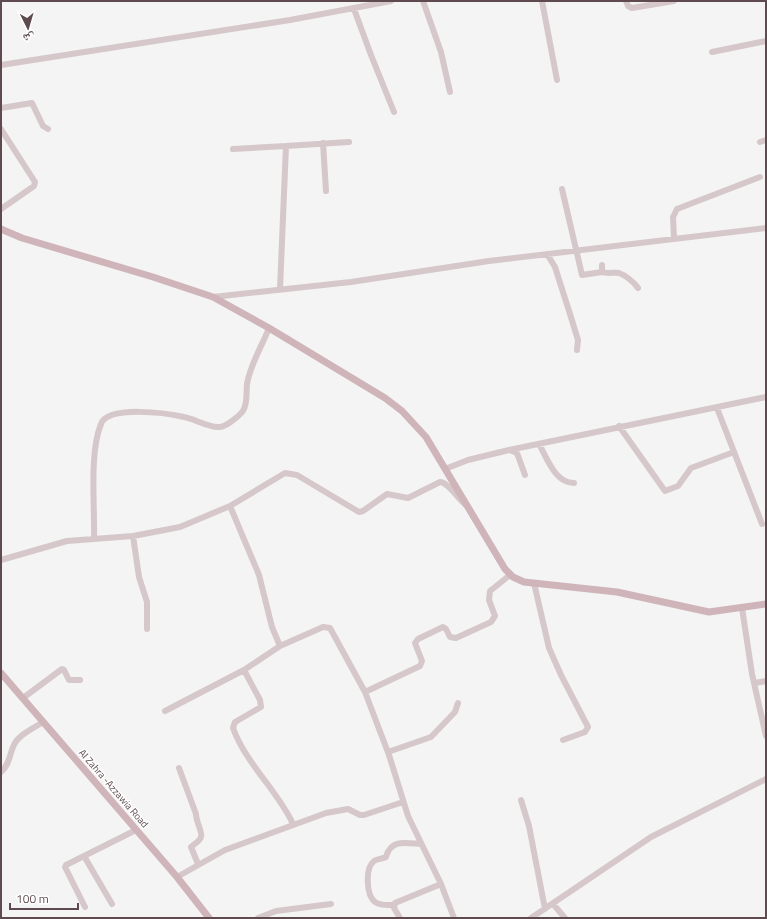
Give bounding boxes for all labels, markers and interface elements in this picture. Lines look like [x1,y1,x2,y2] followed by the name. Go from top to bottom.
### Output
[8,8,48,48] north arrow
[22,29,35,46] text: ش
[75,746,152,831] street label: Al Zahra -Azzawia Road
[10,885,78,911] scale bar
[16,889,49,908] text: 100 m

